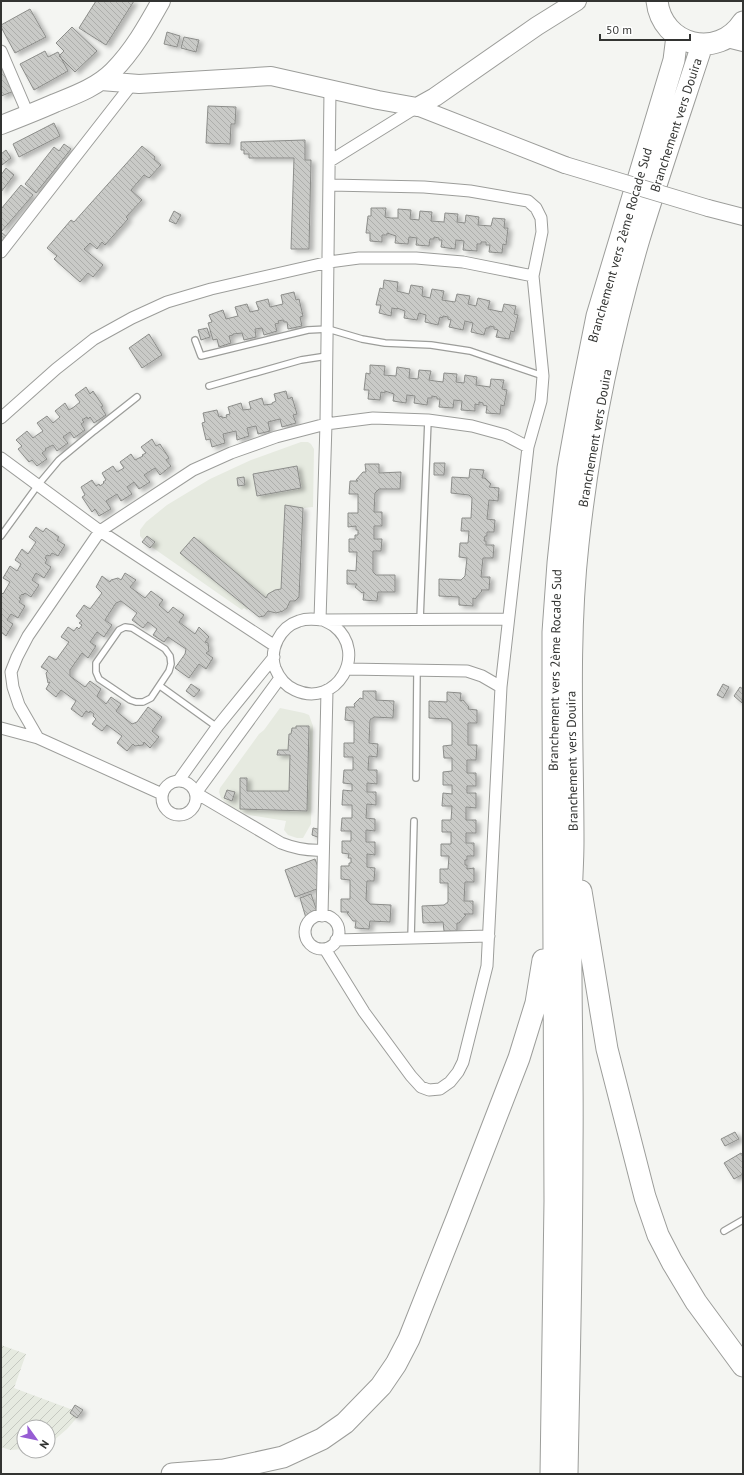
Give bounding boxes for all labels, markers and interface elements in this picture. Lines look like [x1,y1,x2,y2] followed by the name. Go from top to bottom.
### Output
[600,16,690,42] scale bar
[606,22,632,37] text: 50 m
[646,56,706,194] street label: Branchement vers Douira
[584,146,656,344] street label: Branchement vers 2ème Rocade Sud
[574,368,616,508] street label: Branchement vers Douira
[545,569,565,771] street label: Branchement vers 2ème Rocade Sud
[562,691,582,831] street label: Branchement vers Douira
[16,1419,56,1459] north arrow
[37,1438,52,1451] text: N

